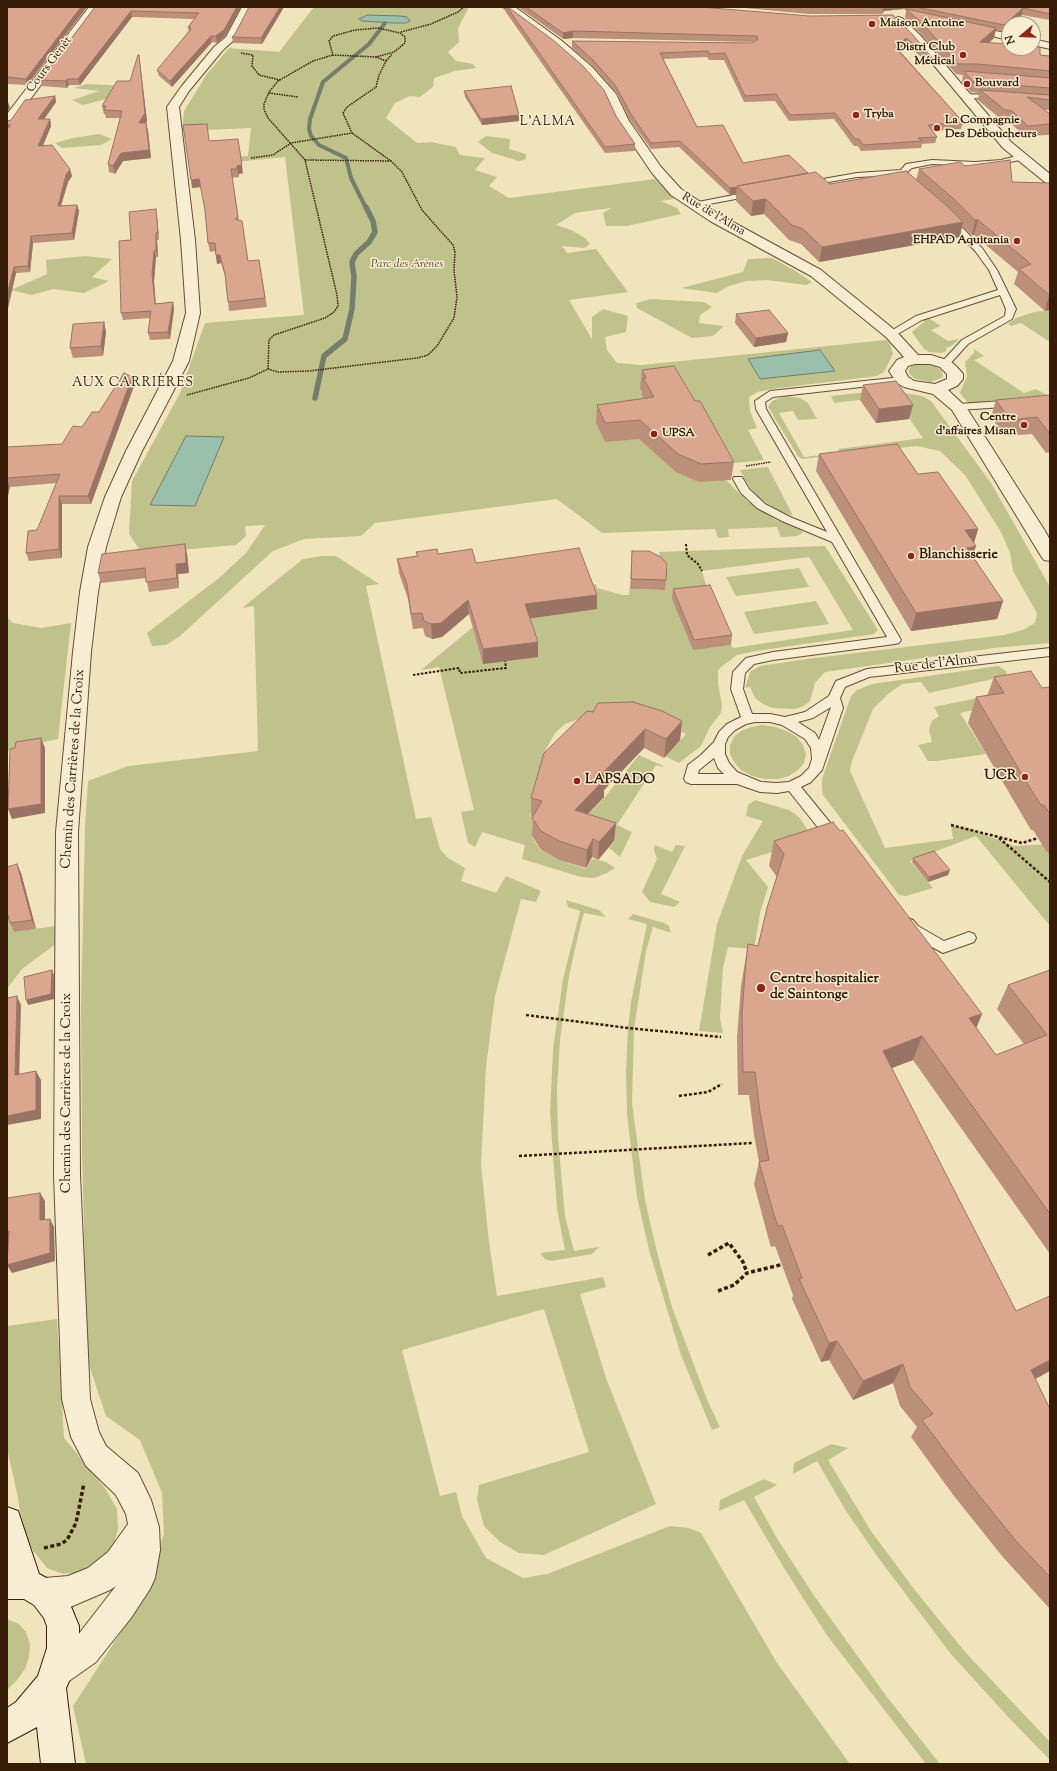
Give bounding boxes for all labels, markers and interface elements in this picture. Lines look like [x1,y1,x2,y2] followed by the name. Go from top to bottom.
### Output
[1001,16,1041,56] north arrow
[880,17,964,31] place label: Maison Antoine
[867,19,877,29] marker: Maison Antoine
[1002,33,1020,46] text: N
[24,34,76,96] street label: Cours Genêt
[897,41,955,69] place label: Distri Club Médical
[958,50,968,60] marker: Distri Club Médical
[975,77,1019,91] place label: Bouvard
[962,79,972,89] marker: Bouvard
[864,108,894,122] place label: Tryba
[851,110,861,120] marker: Tryba
[945,114,1036,142] place label: La Compagnie Des Déboucheurs
[520,115,576,131] district label: L'ALMA
[932,123,942,133] marker: La Compagnie Des Déboucheurs
[679,190,747,240] street label: Rue de l'Alma
[913,234,1009,248] place label: EHPAD Aquitania
[1012,236,1022,246] marker: EHPAD Aquitania
[371,258,443,272] park label: Parc des Arènes
[72,376,194,392] district label: AUX CARRIÈRES
[936,411,1016,439] place label: Centre d'affaires Misan
[1019,420,1029,430] marker: Centre d'affaires Misan
[662,427,695,441] place label: UPSA
[649,429,659,439] marker: UPSA
[919,548,998,564] place label: Blanchisserie
[906,551,916,561] marker: Blanchisserie
[893,652,979,678] street label: Rue de l'Alma
[59,669,89,869] street label: Chemin des Carrières de la Croix
[984,769,1017,785] place label: UCR
[1020,772,1030,782] marker: UCR
[585,773,655,789] place label: LAPSADO
[572,776,582,786] marker: LAPSADO
[770,972,879,1004] place label: Centre hospitalier de Saintonge
[755,982,767,994] marker: Centre hospitalier de Saintonge
[60,993,76,1193] street label: Chemin des Carrières de la Croix

